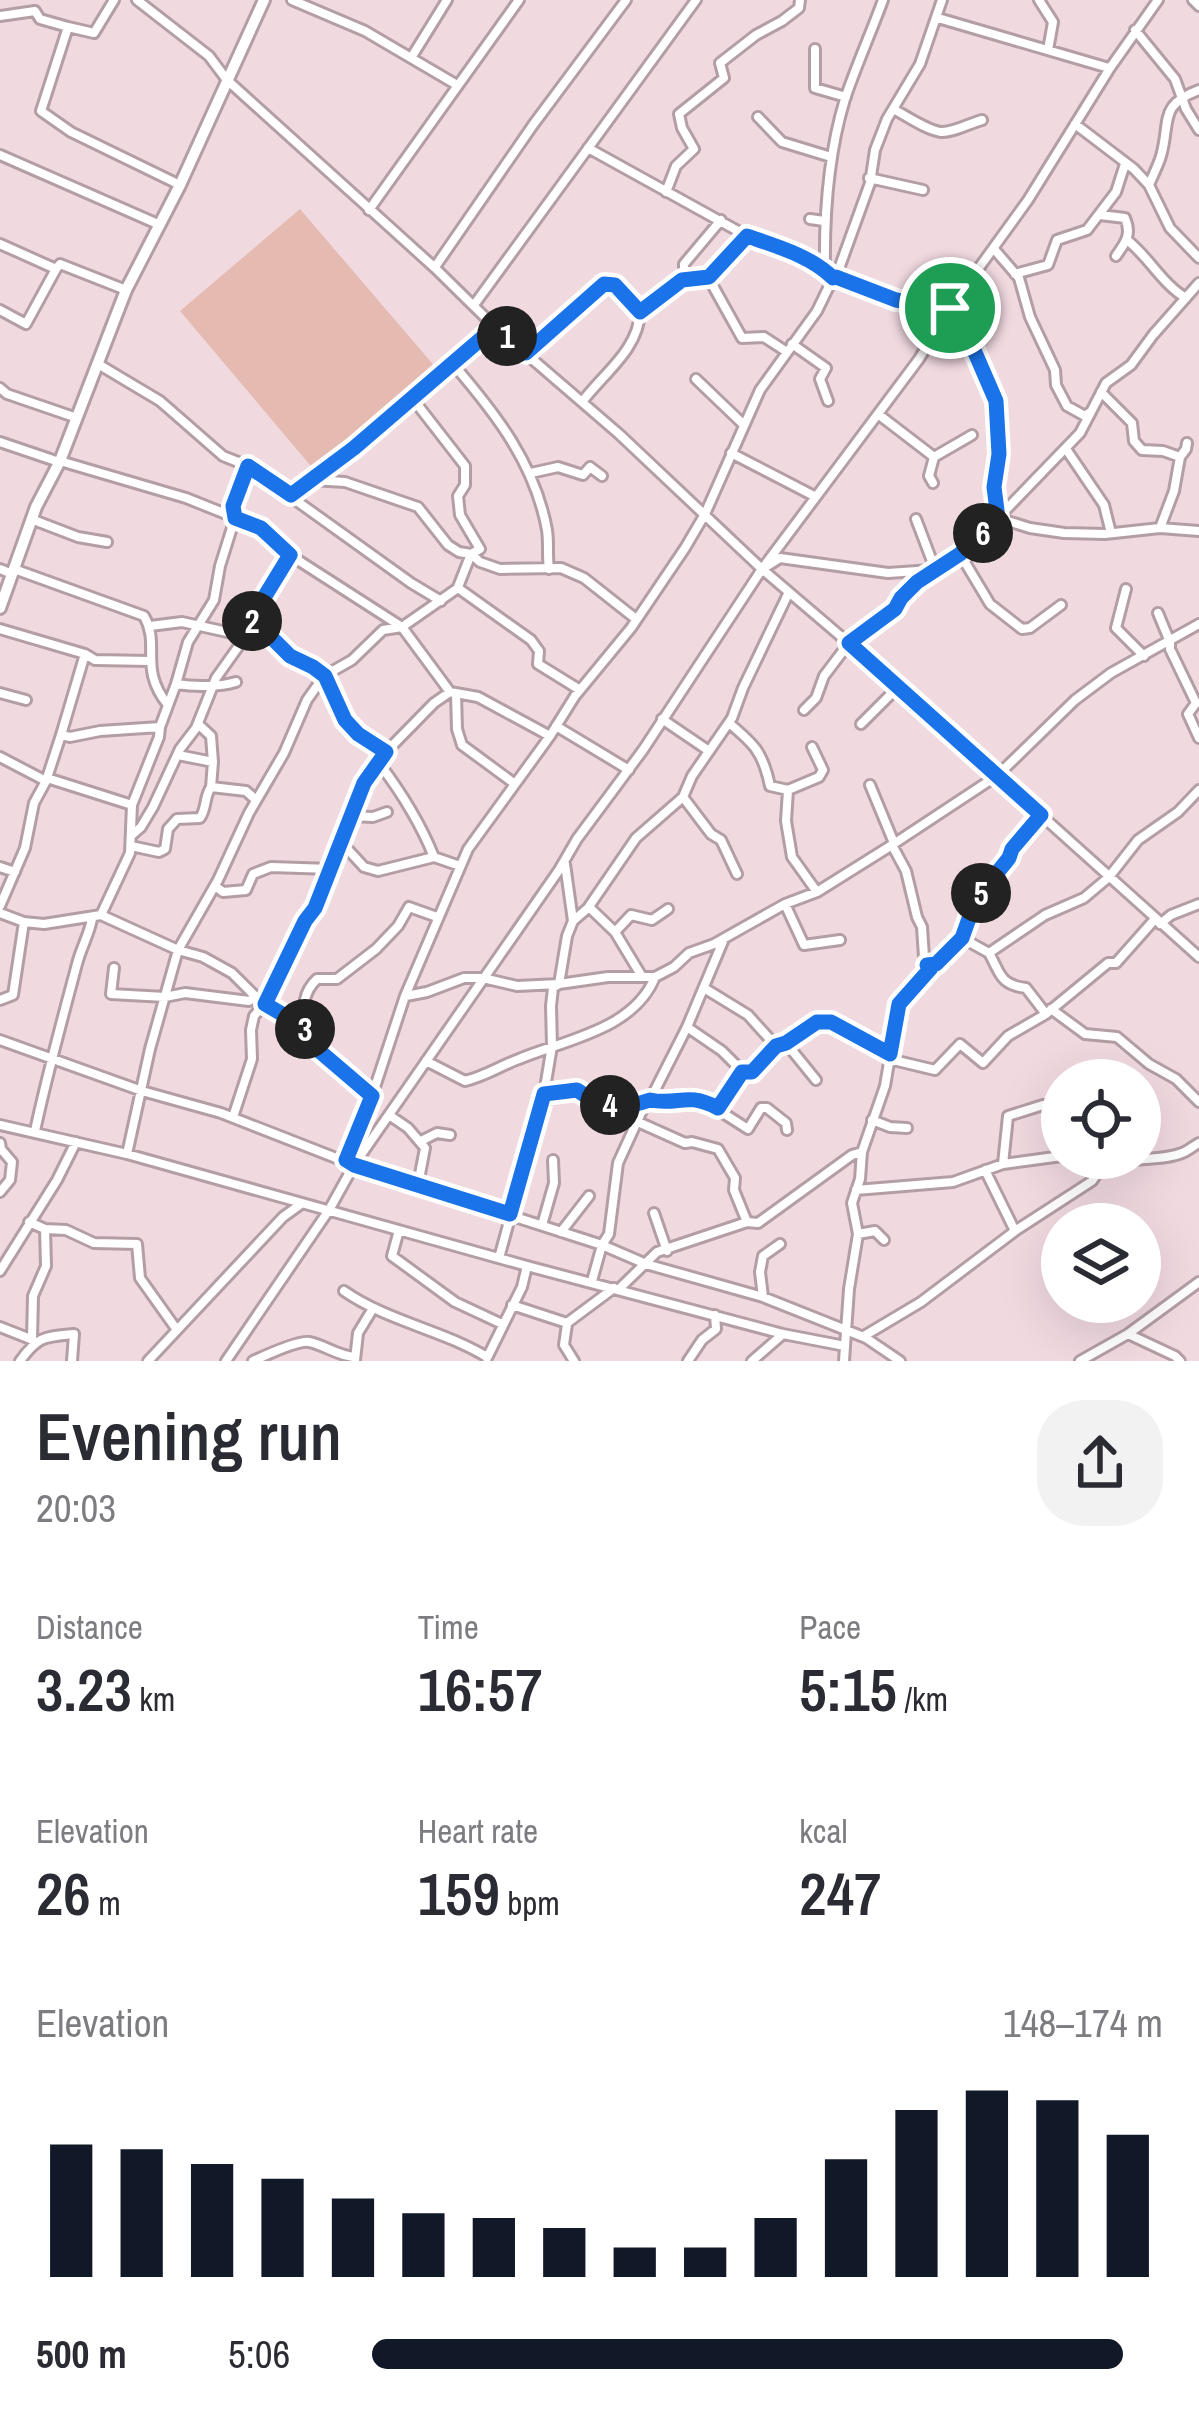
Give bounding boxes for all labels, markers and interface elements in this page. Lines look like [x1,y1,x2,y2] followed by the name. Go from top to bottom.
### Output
[899,257,1001,359] pin
[917,275,983,341] icon: arrive
[477,306,537,366] pin: 1
[499,314,515,358] text: 1
[953,503,1013,563] pin: 6
[975,511,991,555] text: 6
[222,591,282,651] pin: 2
[244,599,260,643] text: 2
[951,863,1011,923] pin: 5
[973,871,989,915] text: 5
[275,999,335,1059] pin: 3
[297,1007,313,1051] text: 3
[1041,1059,1161,1323] map controls
[1041,1059,1161,1179] button: locate
[580,1075,640,1135] pin: 4
[602,1083,618,1127] text: 4
[1041,1203,1161,1323] button: layers
[36,1392,342,1481] text: Evening run
[1037,1400,1163,1526] button: share
[36,1482,116,1534] text: 20:03
[36,1605,143,1649] text: Distance
[418,1605,479,1649] text: Time
[799,1605,861,1649] text: Pace
[36,1649,132,1730] text: 3.23
[418,1649,543,1730] text: 16:57
[799,1649,897,1730] text: 5:15
[132,1677,175,1721] text: km
[897,1677,948,1721] text: /km
[36,1809,149,1853] text: Elevation
[418,1809,538,1853] text: Heart rate
[799,1809,847,1853] text: kcal
[36,1853,91,1934] text: 26
[418,1853,500,1934] text: 159
[799,1853,881,1934] text: 247
[91,1881,121,1925] text: m
[500,1881,560,1925] text: bpm
[36,1997,169,2049] text: Elevation
[1003,1997,1163,2049] text: 148–174 m
[36,2328,127,2380] text: 500 m
[228,2328,290,2380] text: 5:06

